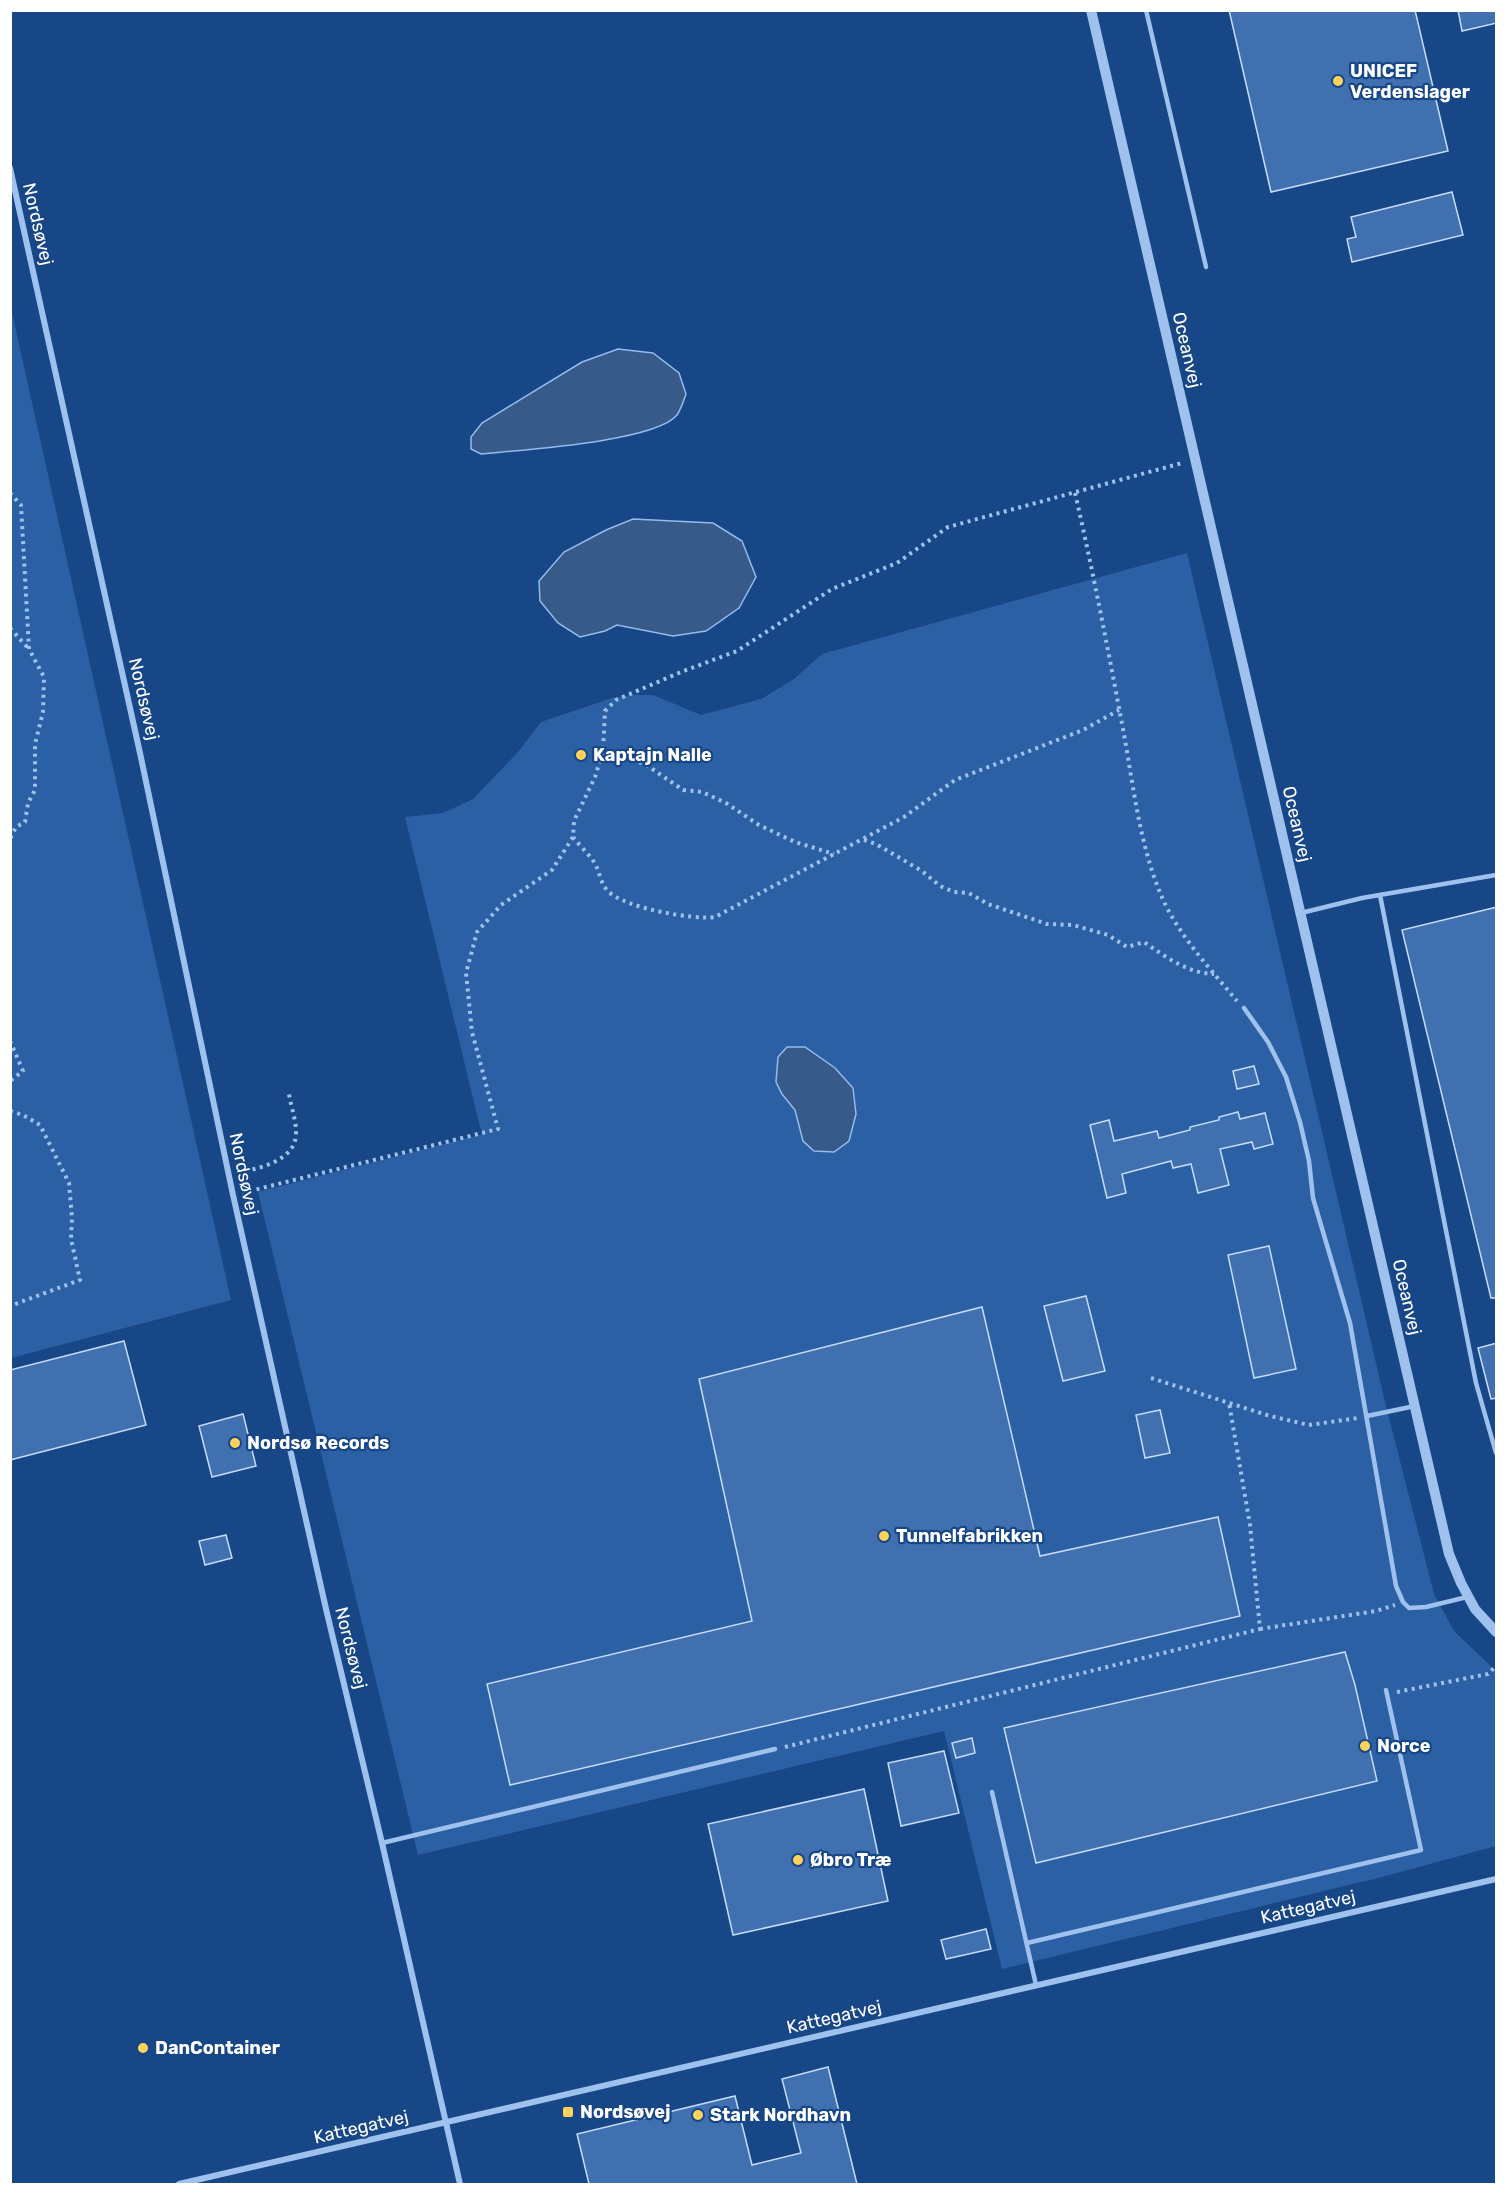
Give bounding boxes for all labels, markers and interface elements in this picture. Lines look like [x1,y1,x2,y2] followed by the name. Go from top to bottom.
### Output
[1350,60,1470,103] place label: UNICEF Verdenslager
[1331,74,1345,88] marker: UNICEF Verdenslager
[18,181,58,267] street label: Nordsøvej
[1168,310,1206,390] street label: Oceanvej
[124,656,164,742] street label: Nordsøvej
[593,744,712,766] place label: Kaptajn Nalle
[574,748,588,762] marker: Kaptajn Nalle
[1278,784,1316,864] street label: Oceanvej
[225,1131,263,1217] street label: Nordsøvej
[1388,1257,1426,1337] street label: Oceanvej
[247,1432,389,1454] place label: Nordsø Records
[228,1436,242,1450] marker: Nordsø Records
[896,1525,1043,1547] place label: Tunnelfabrikken
[877,1529,891,1543] marker: Tunnelfabrikken
[330,1605,372,1691] street label: Nordsøvej
[1377,1735,1431,1757] place label: Norce
[1358,1739,1372,1753] marker: Norce
[810,1849,892,1871] place label: Øbro Træ
[791,1853,805,1867] marker: Øbro Træ
[1258,1885,1358,1929] street label: Kattegatvej
[784,1995,884,2039] street label: Kattegatvej
[155,2037,280,2059] place label: DanContainer
[136,2041,150,2055] marker: DanContainer
[580,2101,670,2123] place label: Nordsøvej
[710,2104,851,2126] place label: Stark Nordhavn
[311,2105,411,2149] street label: Kattegatvej
[561,2105,575,2119] marker: Nordsøvej
[691,2108,705,2122] marker: Stark Nordhavn

